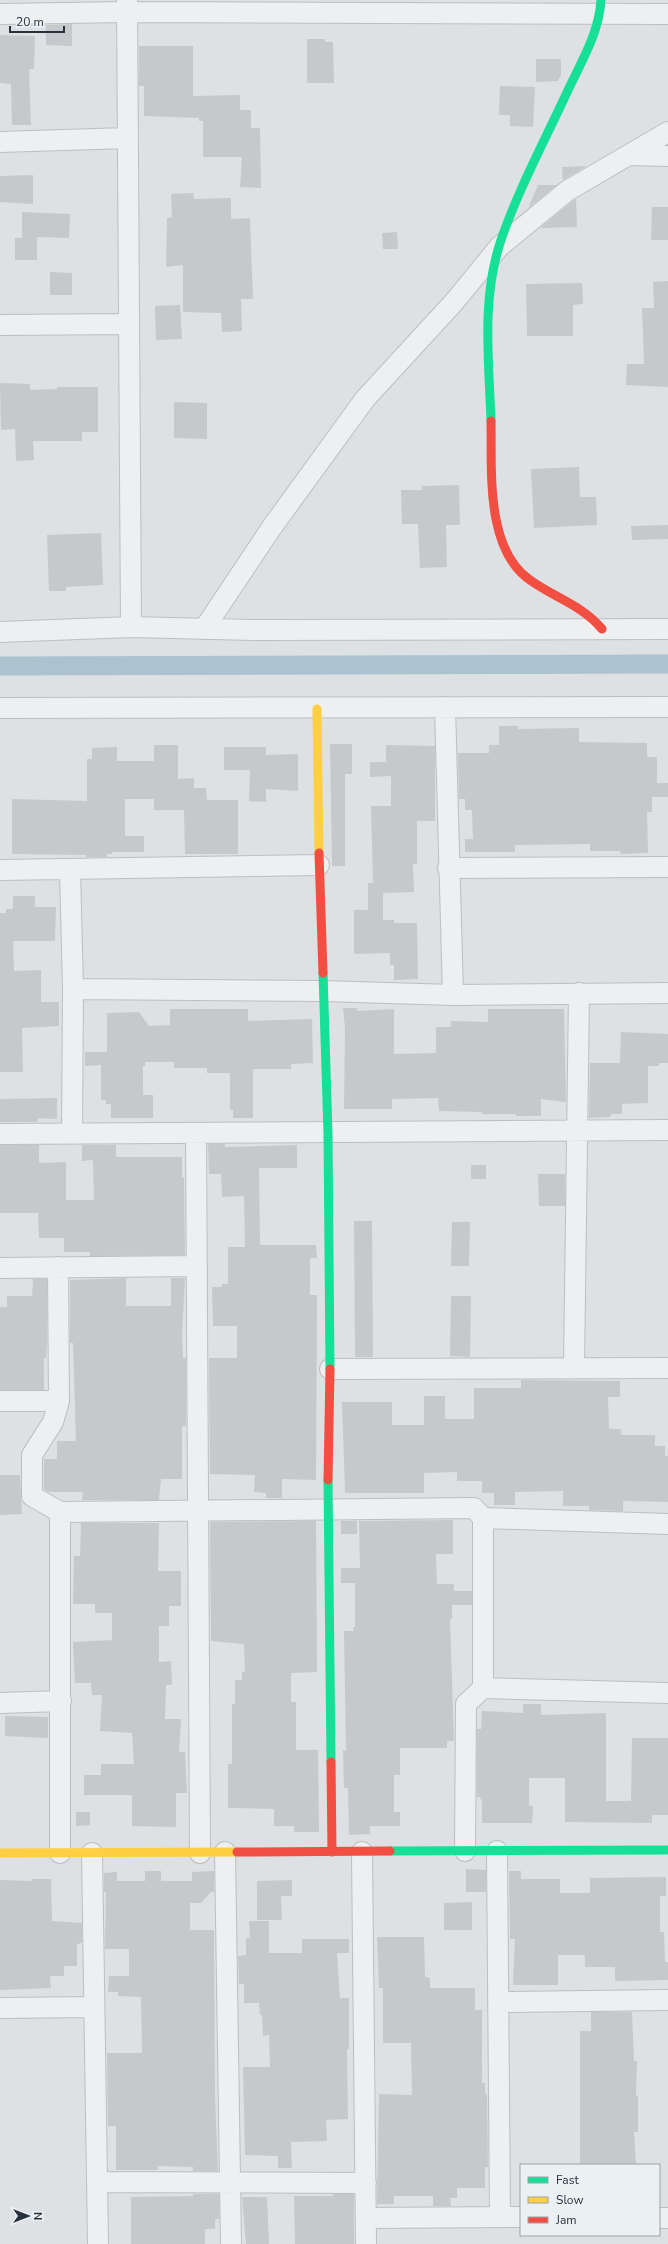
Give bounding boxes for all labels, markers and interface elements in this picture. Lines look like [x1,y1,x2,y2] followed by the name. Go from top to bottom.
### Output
[10,8,64,34] scale bar
[16,14,44,30] text: 20 m
[520,2164,660,2236] legend
[556,2172,579,2188] text: Fast
[556,2192,584,2208] text: Slow
[8,2196,48,2236] north arrow
[30,2212,45,2220] text: N
[555,2212,577,2228] text: Jam

